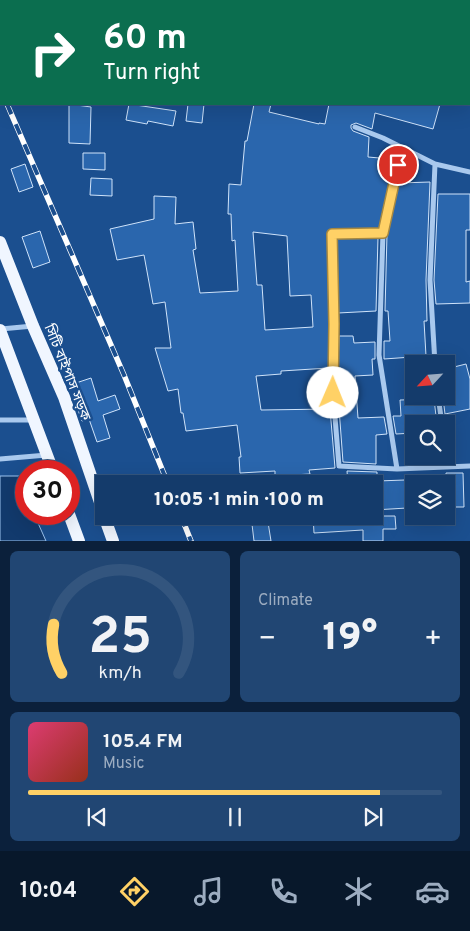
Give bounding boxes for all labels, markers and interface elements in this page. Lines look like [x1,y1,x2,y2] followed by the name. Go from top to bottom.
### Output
[103,17,187,61] text: 60 m
[20,20,85,85] icon: right
[103,60,200,87] text: Turn right
[377,144,419,186] pin
[384,151,412,179] icon: arrive
[39,321,95,424] street label: সিটি বাইপাস সড়ক
[405,355,455,405] north arrow
[405,355,455,525] map controls
[306,366,358,418] position arrow
[405,415,455,465] button: search
[15,460,80,525] speed limit sign: 30
[405,475,455,525] button: layers
[154,488,324,512] text: 10:05 · 1 min · 100 m
[258,591,313,611] text: Climate
[88,606,152,672] text: 25
[322,615,378,664] text: 19°
[258,622,276,658] text: −
[424,622,442,658] text: +
[98,662,142,685] text: km/h
[103,730,183,754] text: 105.4 FM
[103,754,144,774] text: Music
[83,803,111,831] icon: previous
[221,803,249,831] icon: pause
[359,803,387,831] icon: next
[117,874,152,909] icon: directions
[191,874,226,909] icon: music
[266,874,301,909] icon: phone
[341,874,376,909] icon: climate
[415,874,450,909] icon: car
[20,878,77,905] text: 10:04

